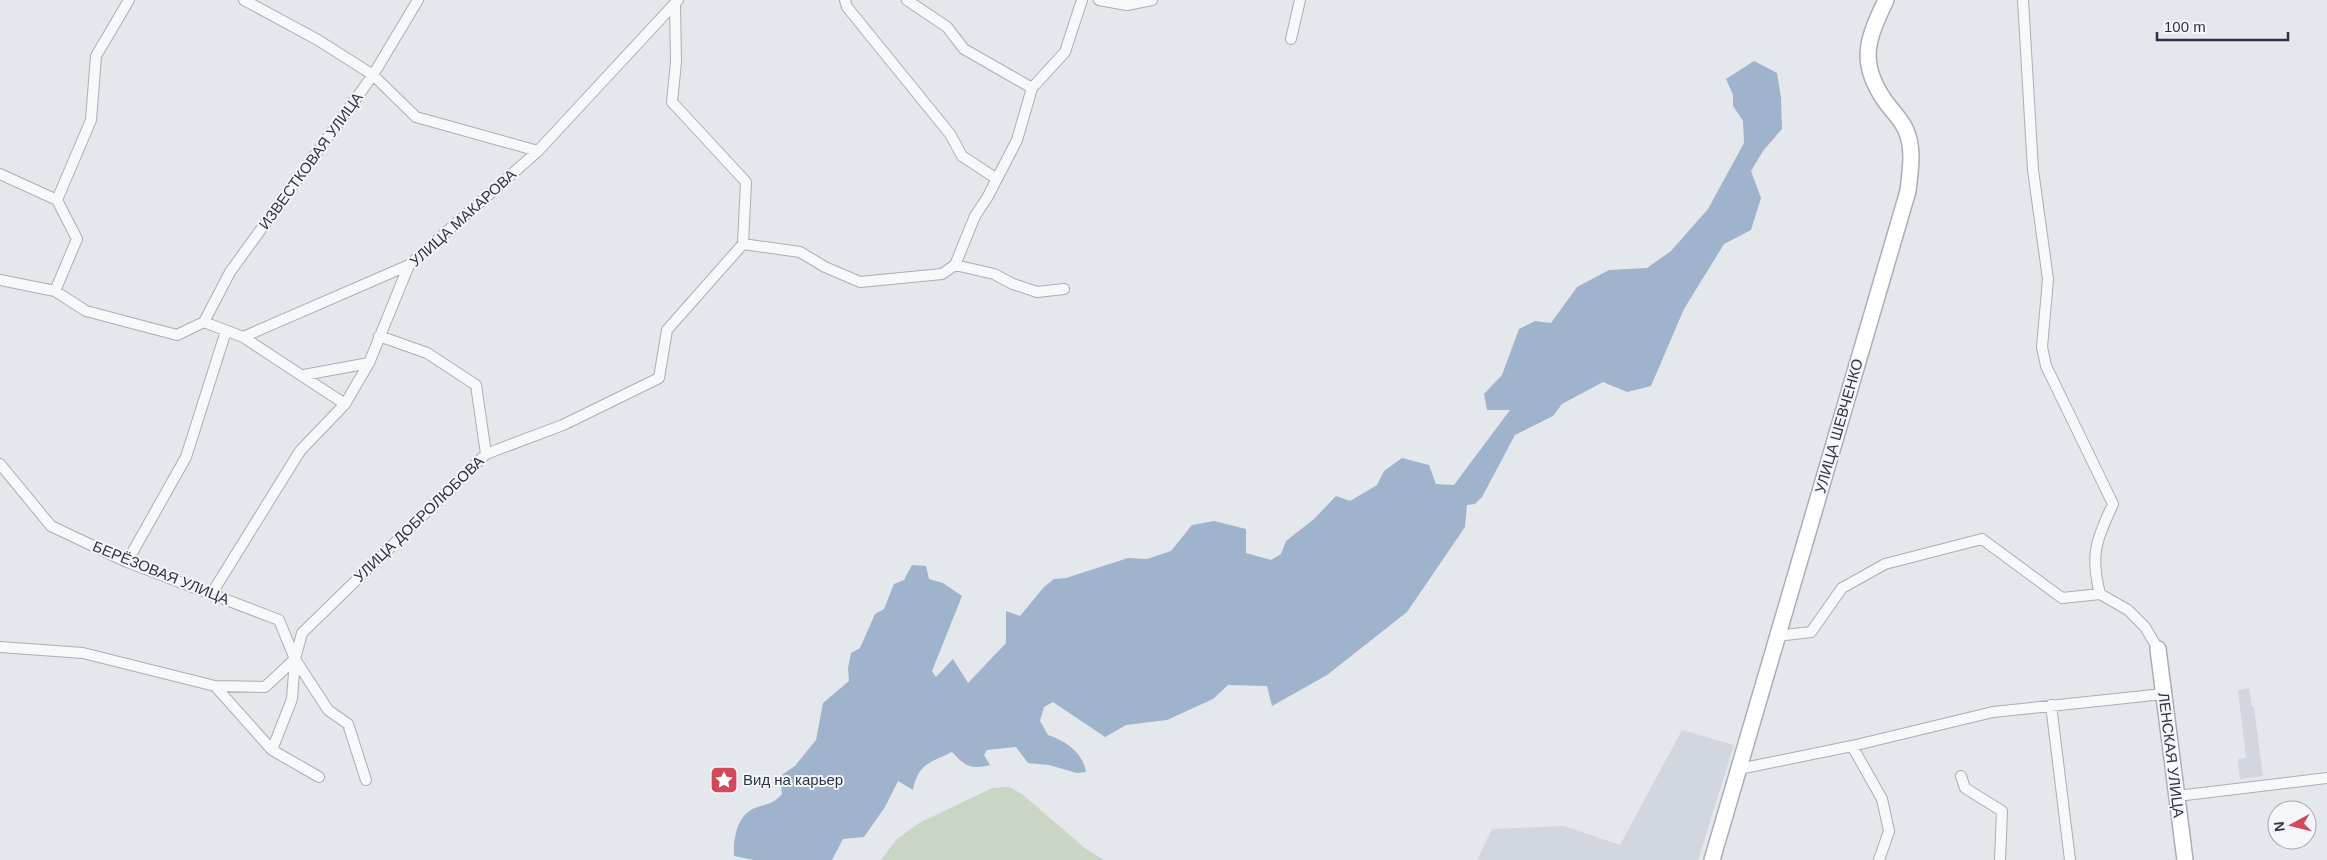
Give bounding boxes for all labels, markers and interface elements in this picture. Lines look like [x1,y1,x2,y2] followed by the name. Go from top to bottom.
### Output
[2157,10,2288,42] scale bar
[2164,18,2206,35] text: 100 m
[255,89,366,232] street label: ИЗВЕСТКОВАЯ УЛИЦА
[406,165,519,270] street label: УЛИЦА МАКАРОВА
[1811,357,1866,495] street label: УЛИЦА ШЕВЧЕНКО
[350,452,487,585] street label: УЛИЦА ДОБРОЛЮБОВА
[90,537,232,608] street label: БЕРЁЗОВАЯ УЛИЦА
[2155,691,2188,819] street label: ЛЕНСКАЯ УЛИЦА
[709,765,739,795] place icon: Вид на карьер
[743,771,843,788] place label: Вид на карьер
[2267,800,2317,850] north arrow
[2271,821,2288,833] text: N

